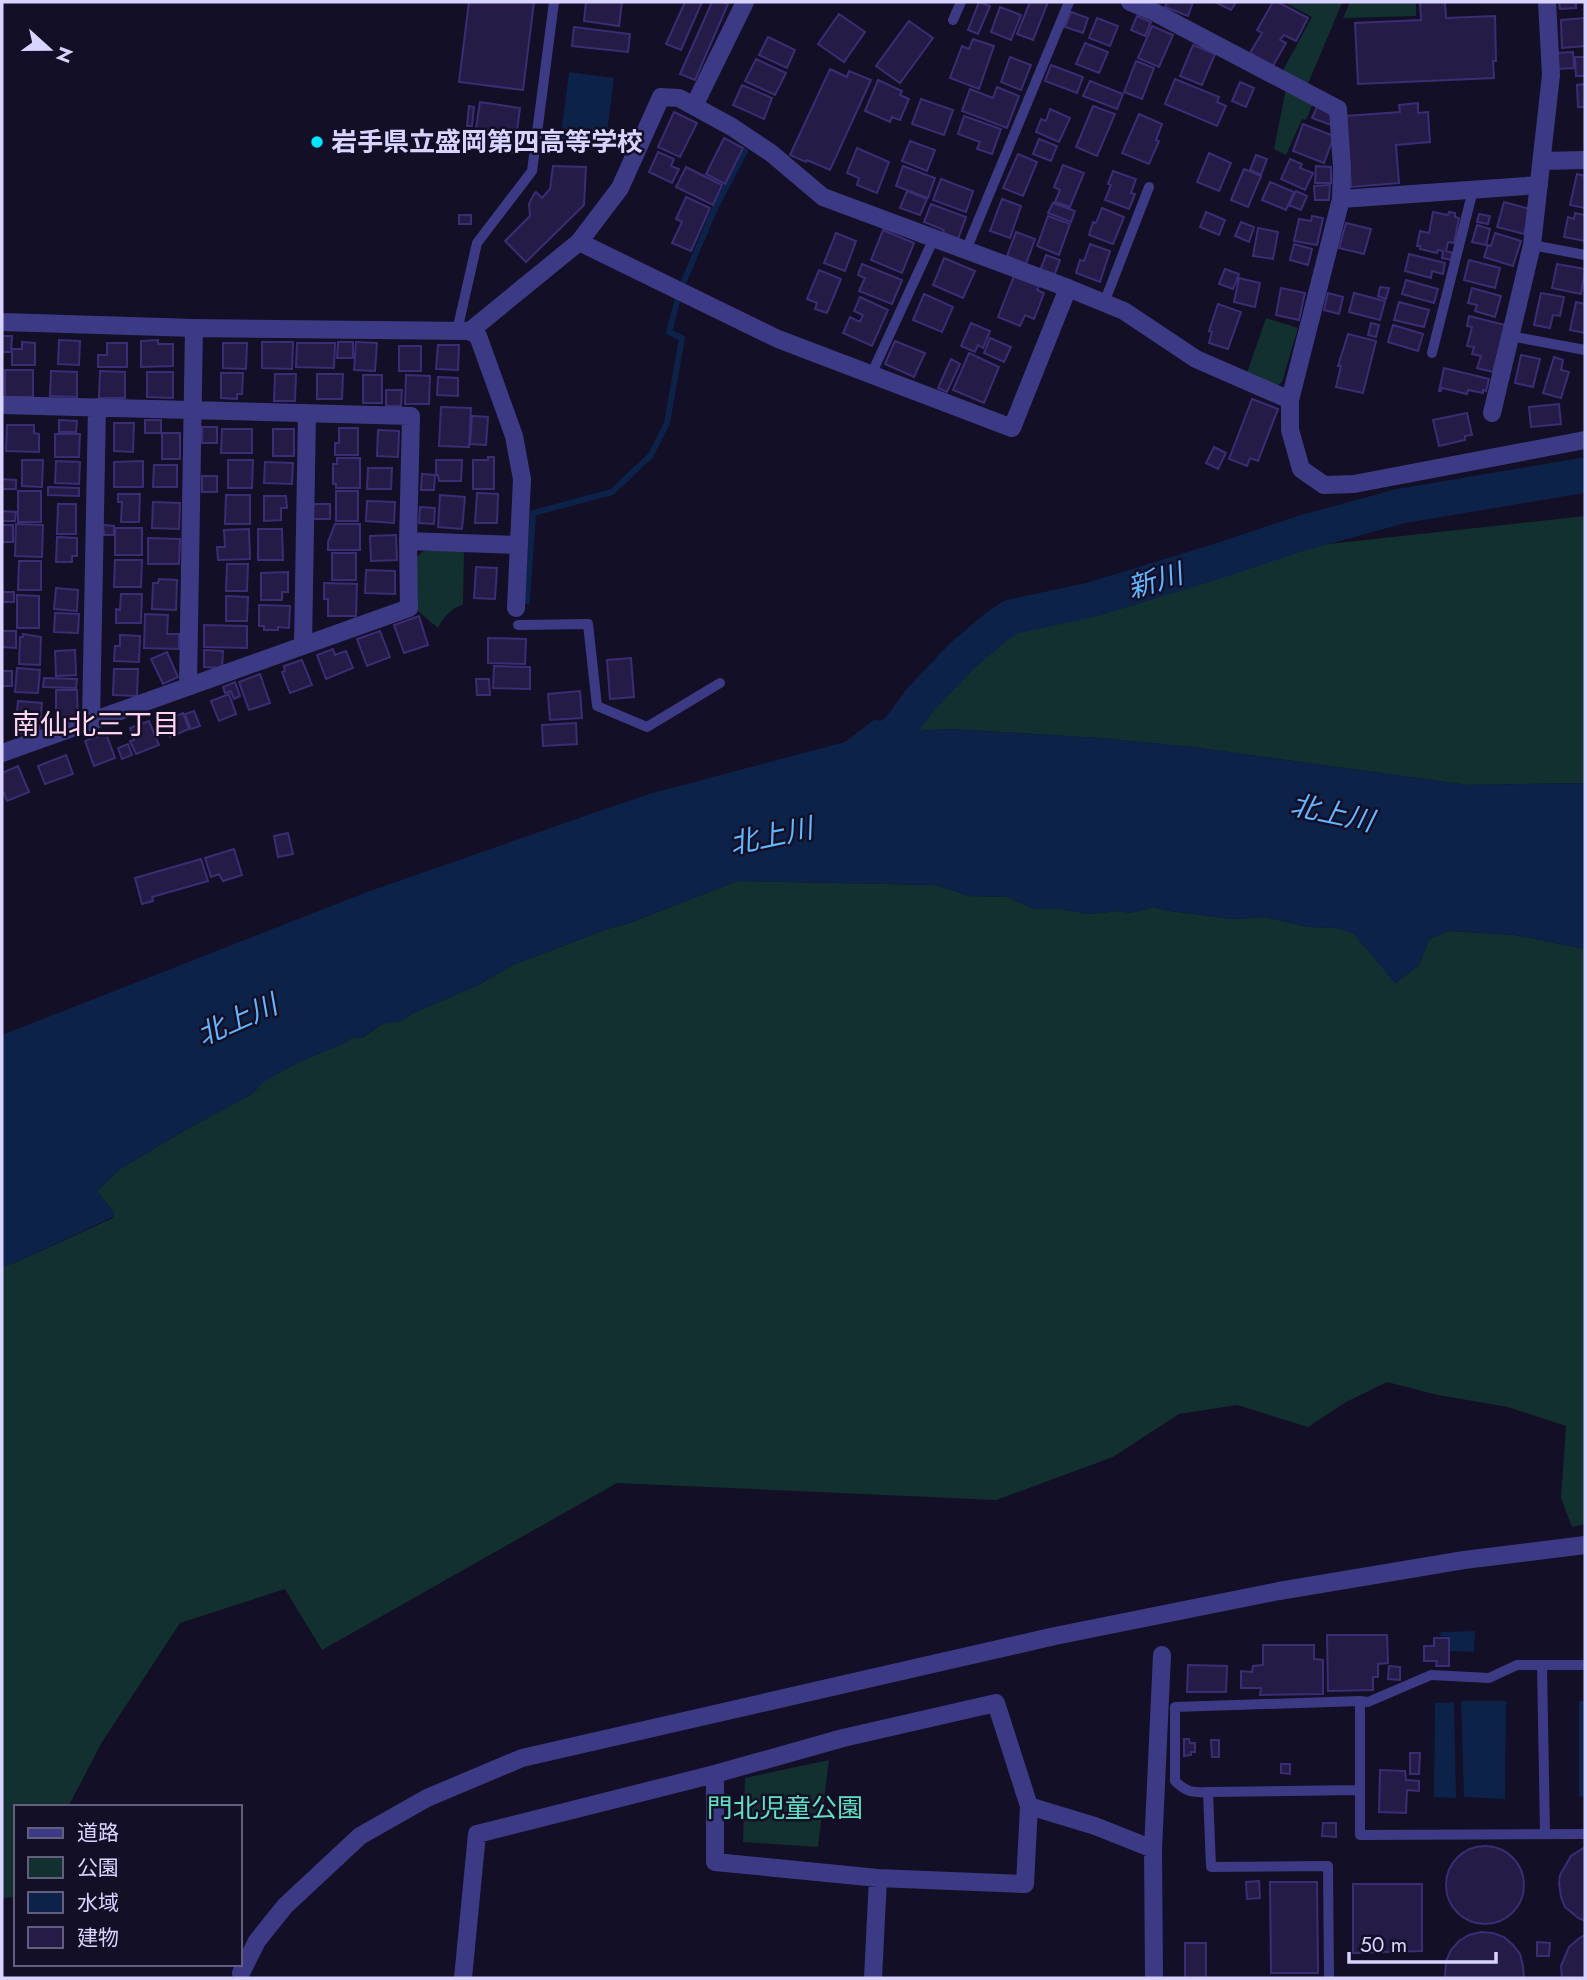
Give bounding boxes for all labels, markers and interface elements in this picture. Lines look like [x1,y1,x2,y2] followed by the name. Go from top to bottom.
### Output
[14,14,84,84] north arrow
[49,43,80,67] text: N
[331,123,643,161] place label: 岩手県立盛岡第四高等学校
[309,134,325,150] marker: 岩手県立盛岡第四高等学校
[1122,552,1191,609] water label: 新川
[12,704,180,745] district label: 南仙北三丁目
[1287,784,1380,842] water label: 北上川
[726,807,819,865] water label: 北上川
[190,983,286,1056] water label: 北上川
[707,1789,863,1827] park label: 門北児童公園
[14,1805,242,1966] legend
[77,1818,119,1848] text: 道路
[77,1853,119,1883] text: 公園
[77,1888,119,1918] text: 水域
[1349,1920,1496,1964] scale bar
[77,1923,119,1953] text: 建物
[1360,1930,1407,1960] text: 50 m

